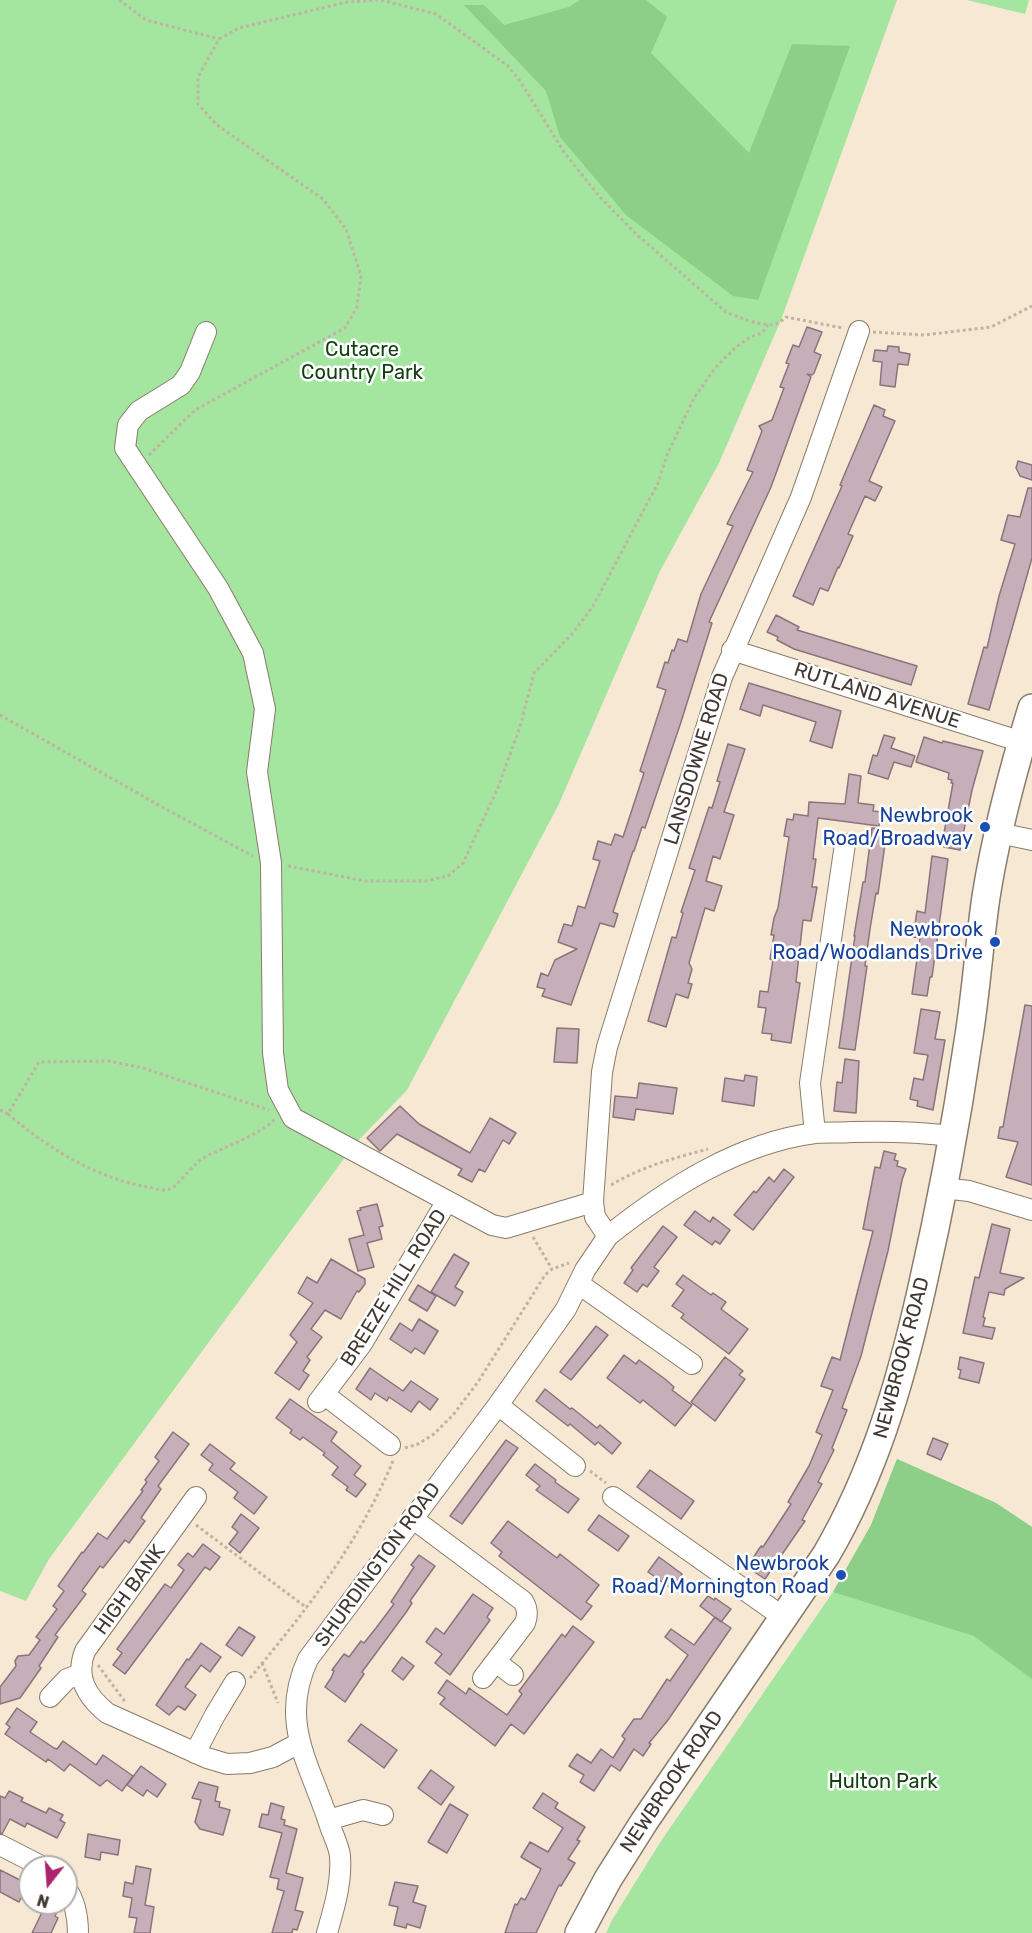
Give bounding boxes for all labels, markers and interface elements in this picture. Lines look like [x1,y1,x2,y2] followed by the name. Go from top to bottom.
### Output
[301,338,423,385] park label: Cutacre Country Park
[791,658,963,734] street label: RUTLAND AVENUE
[659,670,735,848] street label: LANSDOWNE ROAD
[823,804,973,851] place label: Newbrook Road/Broadway
[978,820,992,834] marker: Newbrook Road/Broadway
[772,918,983,965] place label: Newbrook Road/Woodlands Drive
[988,935,1002,949] marker: Newbrook Road/Woodlands Drive
[336,1205,452,1371] street label: BREEZE HILL ROAD
[869,1275,935,1441] street label: NEWBROOK ROAD
[310,1478,446,1652] street label: SHURDINGTON ROAD
[89,1540,171,1640] street label: HIGH BANK
[612,1552,829,1599] place label: Newbrook Road/Mornington Road
[834,1568,848,1582] marker: Newbrook Road/Mornington Road
[616,1706,728,1858] street label: NEWBROOK ROAD
[828,1770,938,1794] park label: Hulton Park
[18,1855,78,1915] north arrow
[35,1890,51,1912] text: N

